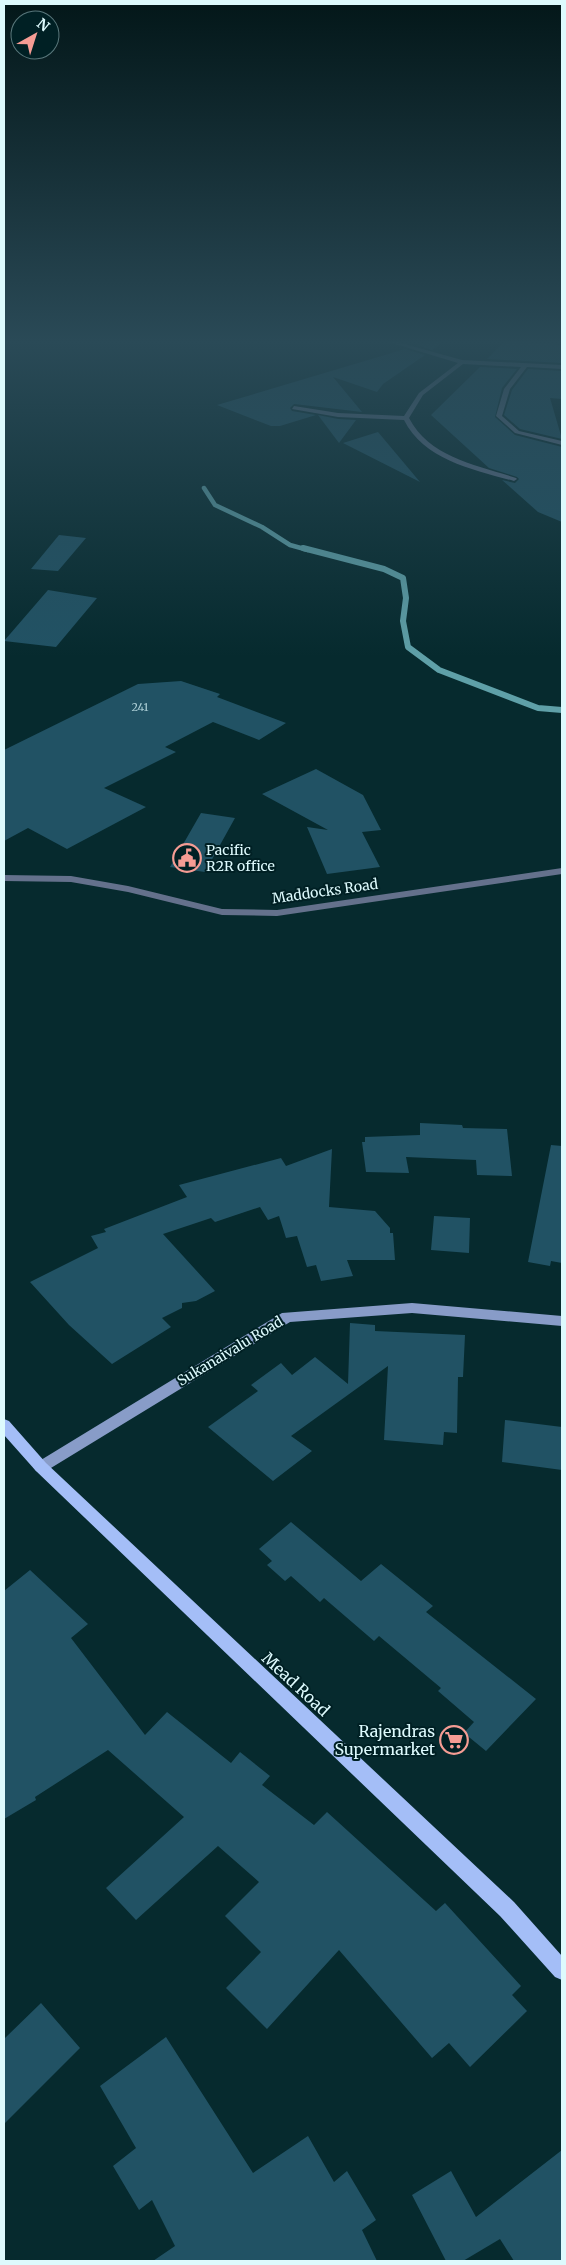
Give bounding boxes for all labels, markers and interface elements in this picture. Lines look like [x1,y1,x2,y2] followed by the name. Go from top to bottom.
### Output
[10,10,60,60] north arrow
[33,14,53,35] text: N
[131,700,149,714] house number: 241
[206,841,275,875] place label: Pacific R2R office
[172,843,202,873] public building icon: Pacific R2R office
[271,875,380,907] street label: Maddocks Road
[174,1312,287,1390] street label: Sukanaivalu Road
[258,1648,334,1721] street label: Mead Road
[334,1721,436,1759] place label: Rajendras Supermarket
[439,1725,469,1755] supermarket icon: Rajendras Supermarket

